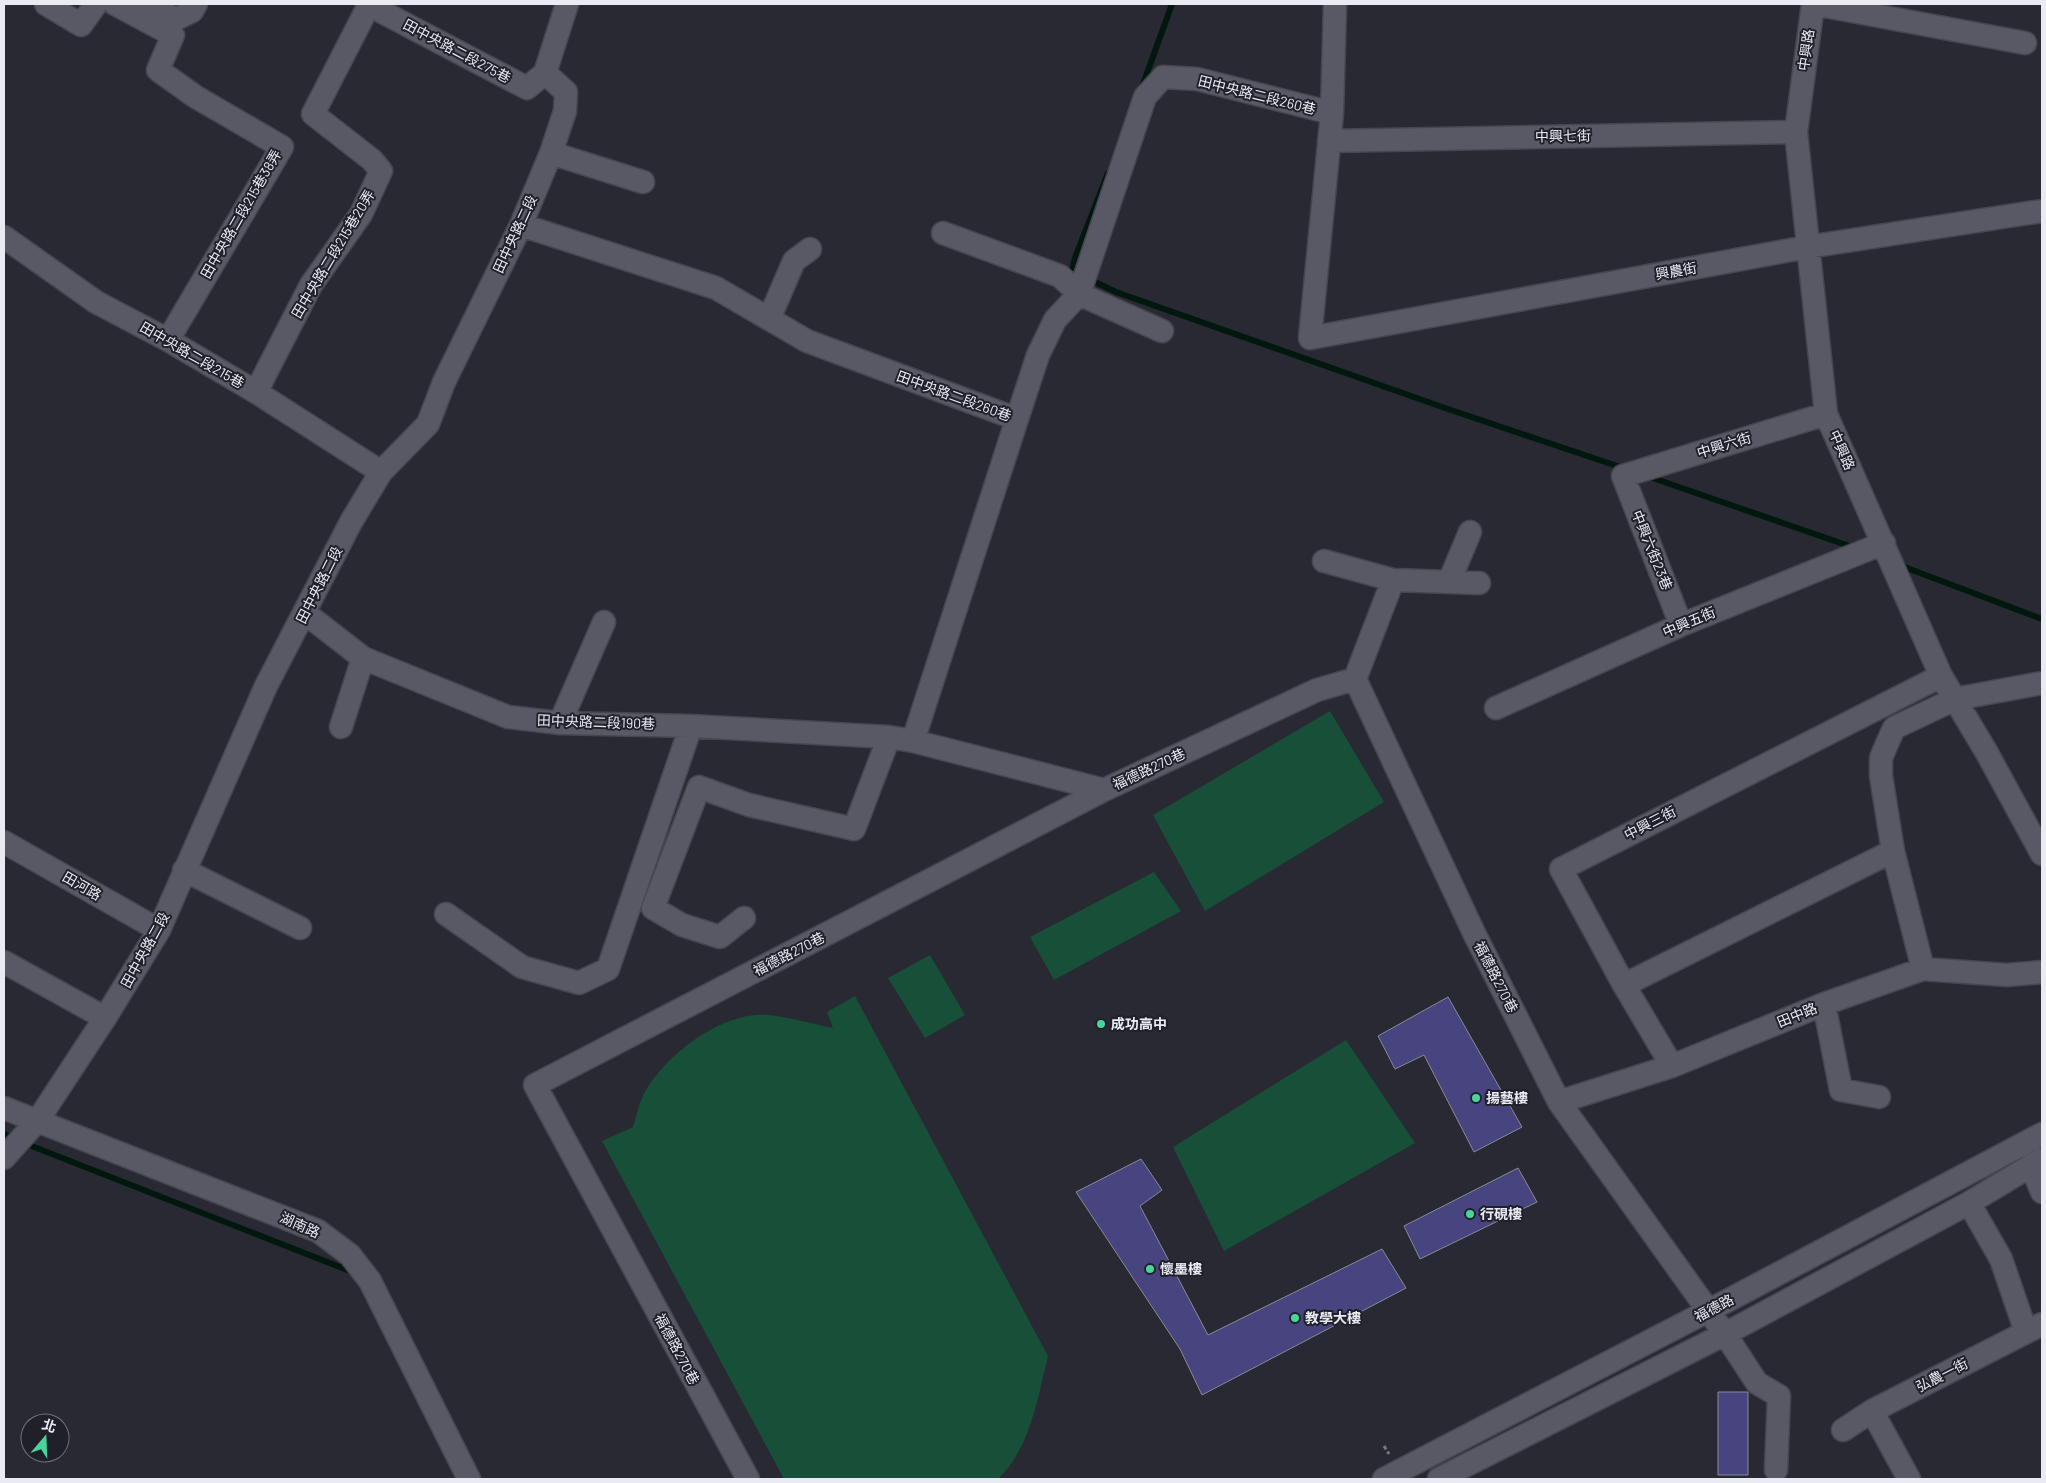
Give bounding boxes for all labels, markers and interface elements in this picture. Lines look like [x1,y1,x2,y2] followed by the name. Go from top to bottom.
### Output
[401,15,514,86] street label: 田中央路二段275巷
[1794,28,1817,72] street label: 中興路
[1197,72,1318,117] street label: 田中央路二段260巷
[1535,127,1591,144] street label: 中興七街
[197,146,284,281] street label: 田中央路二段215巷38弄
[287,186,378,321] street label: 田中央路二段215巷20弄
[489,192,540,275] street label: 田中央路二段
[1654,258,1698,283] street label: 興農街
[137,318,247,391] street label: 田中央路二段215巷
[895,367,1014,424] street label: 田中央路二段260巷
[1826,427,1859,472] street label: 中興路
[1695,428,1753,461] street label: 中興六街
[1629,507,1676,592] street label: 中興六街23巷
[292,543,345,626] street label: 田中央路二段
[1660,603,1718,640] street label: 中興五街
[537,711,655,732] street label: 田中央路二段190巷
[1110,744,1188,793] street label: 福德路270巷
[1621,802,1679,843] street label: 中興三街
[60,868,105,903] street label: 田河路
[117,909,172,991] street label: 田中央路二段
[750,928,827,979] street label: 福德路270巷
[1471,938,1522,1015] street label: 福德路270巷
[1774,999,1819,1030] street label: 田中路
[1111,1015,1167,1032] place label: 成功高中
[1095,1018,1107,1030] marker: 成功高中
[1486,1089,1528,1106] place label: 揚藝樓
[1470,1092,1482,1104] marker: 揚藝樓
[1480,1205,1522,1222] place label: 行硯樓
[278,1208,323,1241] street label: 湖南路
[1464,1208,1476,1220] marker: 行硯樓
[1160,1260,1202,1277] place label: 懷墨樓
[1144,1263,1156,1275] marker: 懷墨樓
[1691,1290,1736,1325] street label: 福德路
[1305,1309,1361,1326] place label: 教學大樓
[652,1310,703,1387] street label: 福德路270巷
[1289,1312,1301,1324] marker: 教學大樓
[1913,1354,1971,1395] street label: 弘農一街
[20,1413,70,1463] north arrow
[40,1415,59,1436] text: 北

